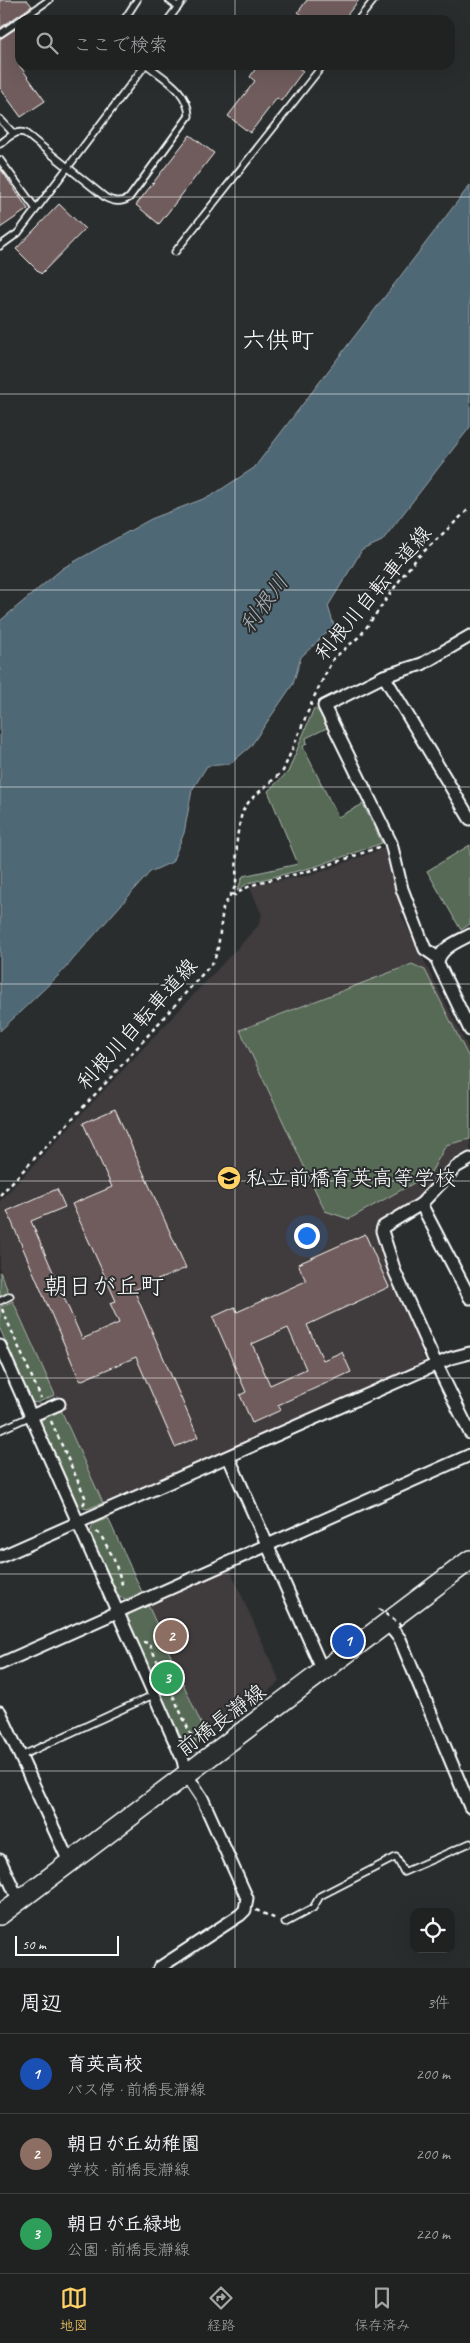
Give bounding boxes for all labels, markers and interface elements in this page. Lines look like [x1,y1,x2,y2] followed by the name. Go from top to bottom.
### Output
[15,15,455,70] search box
[33,29,61,57] icon: search
[73,33,168,57] text: ここで検索
[242,325,314,355] district label: 六供町
[309,520,437,666] street label: 利根川自転車道線
[233,569,295,639] water label: 利根川
[71,953,203,1095] street label: 利根川自転車道線
[216,1165,242,1191] school or university icon: 私立前橋育英高等学校
[246,1165,456,1191] place label: 私立前橋育英高等学校
[294,1223,320,1249] your location
[44,1271,164,1301] district label: 朝日が丘町
[155,1617,187,1655] pin: 2
[332,1622,364,1660] pin: 1
[151,1659,183,1697] pin: 3
[171,1678,271,1762] street label: 前橋長瀞線
[410,1908,455,1953] map controls
[410,1908,455,1953] button: locate
[15,1933,119,1956] scale bar
[22,1936,46,1953] text: 50 m
[20,1990,62,2016] text: 周辺
[427,1993,450,2013] text: 3件
[67,2052,143,2076] text: 育英高校
[32,2064,40,2084] text: 1
[416,2064,450,2084] text: 200 m
[67,2080,206,2100] text: バス停 · 前橋長瀞線
[67,2132,200,2156] text: 朝日が丘幼稚園
[32,2144,40,2164] text: 2
[416,2144,450,2164] text: 200 m
[67,2160,190,2180] text: 学校 · 前橋長瀞線
[67,2212,181,2236] text: 朝日が丘緑地
[32,2224,40,2244] text: 3
[416,2224,450,2244] text: 220 m
[67,2240,190,2260] text: 公園 · 前橋長瀞線
[60,2284,88,2334] tab: 地図
[207,2284,235,2334] tab: 経路
[354,2284,410,2334] tab: 保存済み

